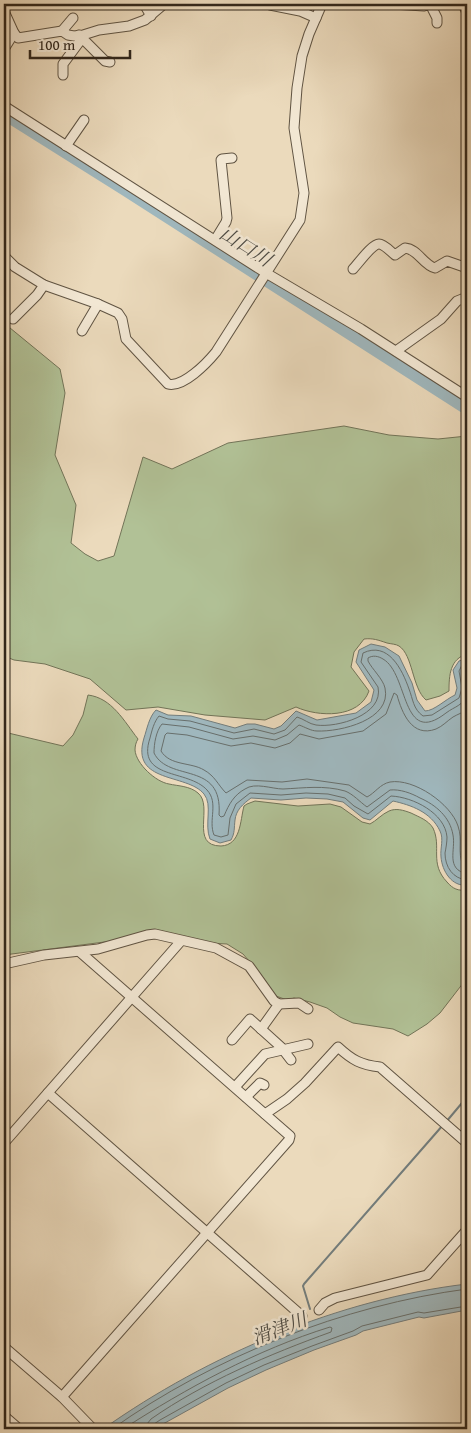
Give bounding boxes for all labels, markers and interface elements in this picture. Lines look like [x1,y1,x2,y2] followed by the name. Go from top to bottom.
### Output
[30,28,130,60] scale bar
[38,34,76,55] text: 100 m
[214,219,279,274] water label: 山口川
[247,1304,312,1351] water label: 滑津川

